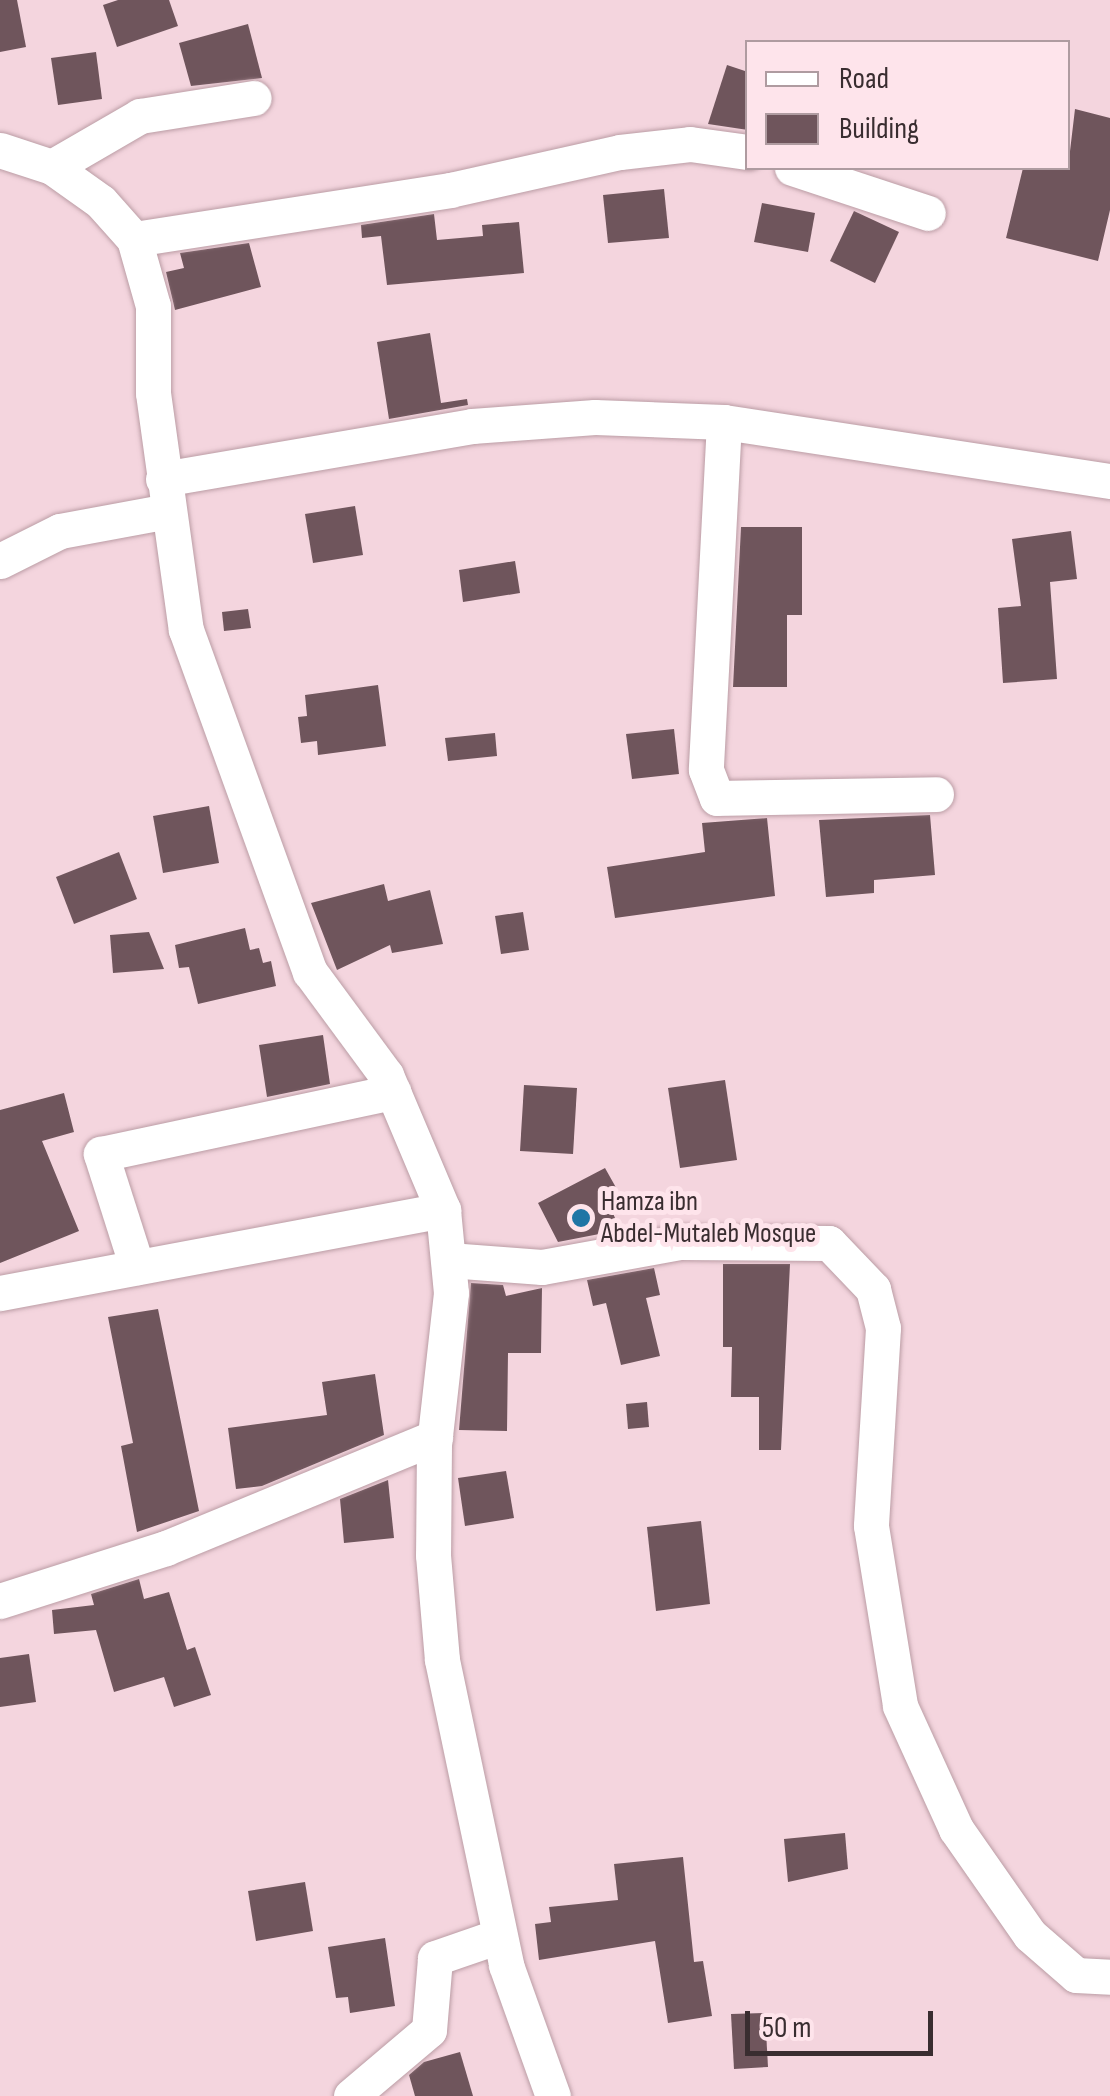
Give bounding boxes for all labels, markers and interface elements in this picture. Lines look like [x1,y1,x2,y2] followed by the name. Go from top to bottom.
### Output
[745,40,1070,170] legend
[839,61,889,97] text: Road
[839,111,919,147] text: Building
[601,1185,816,1251] place label: Hamza ibn Abdel-Mutaleb Mosque
[570,1207,592,1229] marker: Hamza ibn Abdel-Mutaleb Mosque
[750,1991,938,2053] scale bar
[762,2010,811,2046] text: 50 m

